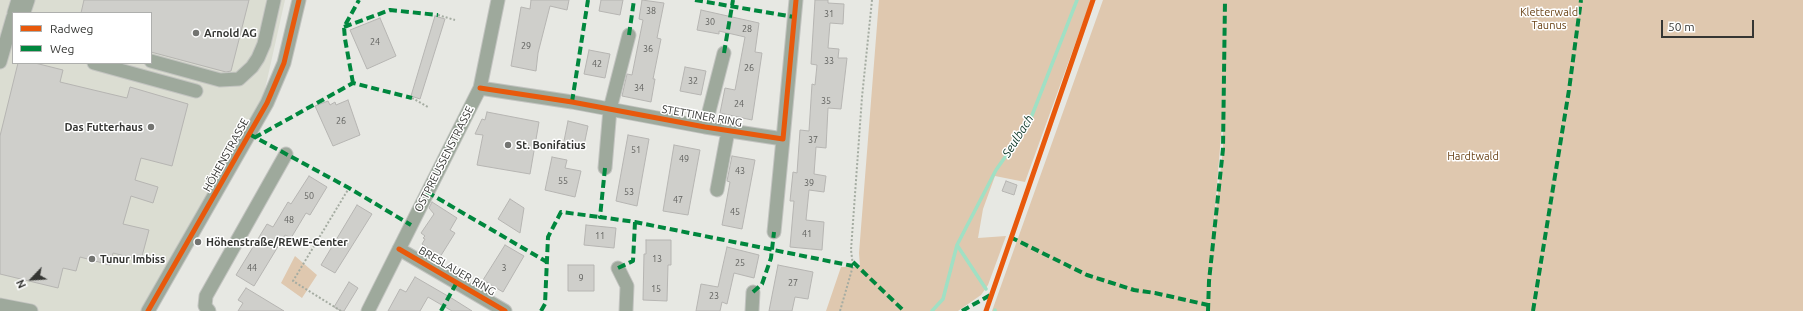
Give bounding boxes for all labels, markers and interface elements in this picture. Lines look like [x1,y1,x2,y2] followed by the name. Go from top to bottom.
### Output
[1520,5,1578,31] park label: Kletterwald Taunus
[646,6,656,16] house number: 38
[824,9,834,19] house number: 31
[12,12,152,64] legend
[1663,12,1756,38] scale bar
[705,17,715,27] house number: 30
[1668,20,1695,33] text: 50 m
[50,22,93,35] text: Radweg
[742,24,752,34] house number: 28
[204,26,257,40] place label: Arnold AG
[191,28,201,38] marker: Arnold AG
[370,37,380,47] house number: 24
[521,41,531,51] house number: 29
[50,42,74,55] text: Weg
[643,44,653,54] house number: 36
[824,56,834,66] house number: 33
[592,59,602,69] house number: 42
[744,63,754,73] house number: 26
[688,76,698,86] house number: 32
[634,83,644,93] house number: 34
[821,96,831,106] house number: 35
[734,99,744,109] house number: 24
[661,102,743,130] street label: STETTINER RING
[412,104,476,214] street label: OSTPREUSSENSTRASSE
[999,112,1037,160] water label: Seulbach
[200,116,252,194] street label: HÖHENSTRASSE
[336,116,346,126] house number: 26
[65,120,143,134] place label: Das Futterhaus
[146,122,156,132] marker: Das Futterhaus
[808,135,818,145] house number: 37
[516,138,586,152] place label: St. Bonifatius
[503,140,513,150] marker: St. Bonifatius
[631,145,641,155] house number: 51
[1447,149,1499,163] park label: Hardtwald
[679,154,689,164] house number: 49
[735,166,745,176] house number: 43
[558,176,568,186] house number: 55
[804,178,814,188] house number: 39
[624,187,634,197] house number: 53
[304,191,314,201] house number: 50
[673,195,683,205] house number: 47
[730,207,740,217] house number: 45
[284,215,294,225] house number: 48
[802,229,812,239] house number: 41
[595,231,605,241] house number: 11
[206,235,348,249] place label: Höhenstraße/REWE-Center
[193,237,203,247] marker: Höhenstraße/REWE-Center
[416,244,498,298] street label: BRESLAUER RING
[100,252,165,266] place label: Tunur Imbiss
[87,254,97,264] marker: Tunur Imbiss
[652,254,662,264] house number: 13
[735,258,745,268] house number: 25
[12,259,52,299] north arrow
[247,263,257,273] house number: 44
[501,263,507,273] house number: 3
[578,273,584,283] house number: 9
[14,278,28,290] text: N
[788,278,798,288] house number: 27
[651,284,661,294] house number: 15
[709,291,719,301] house number: 23

